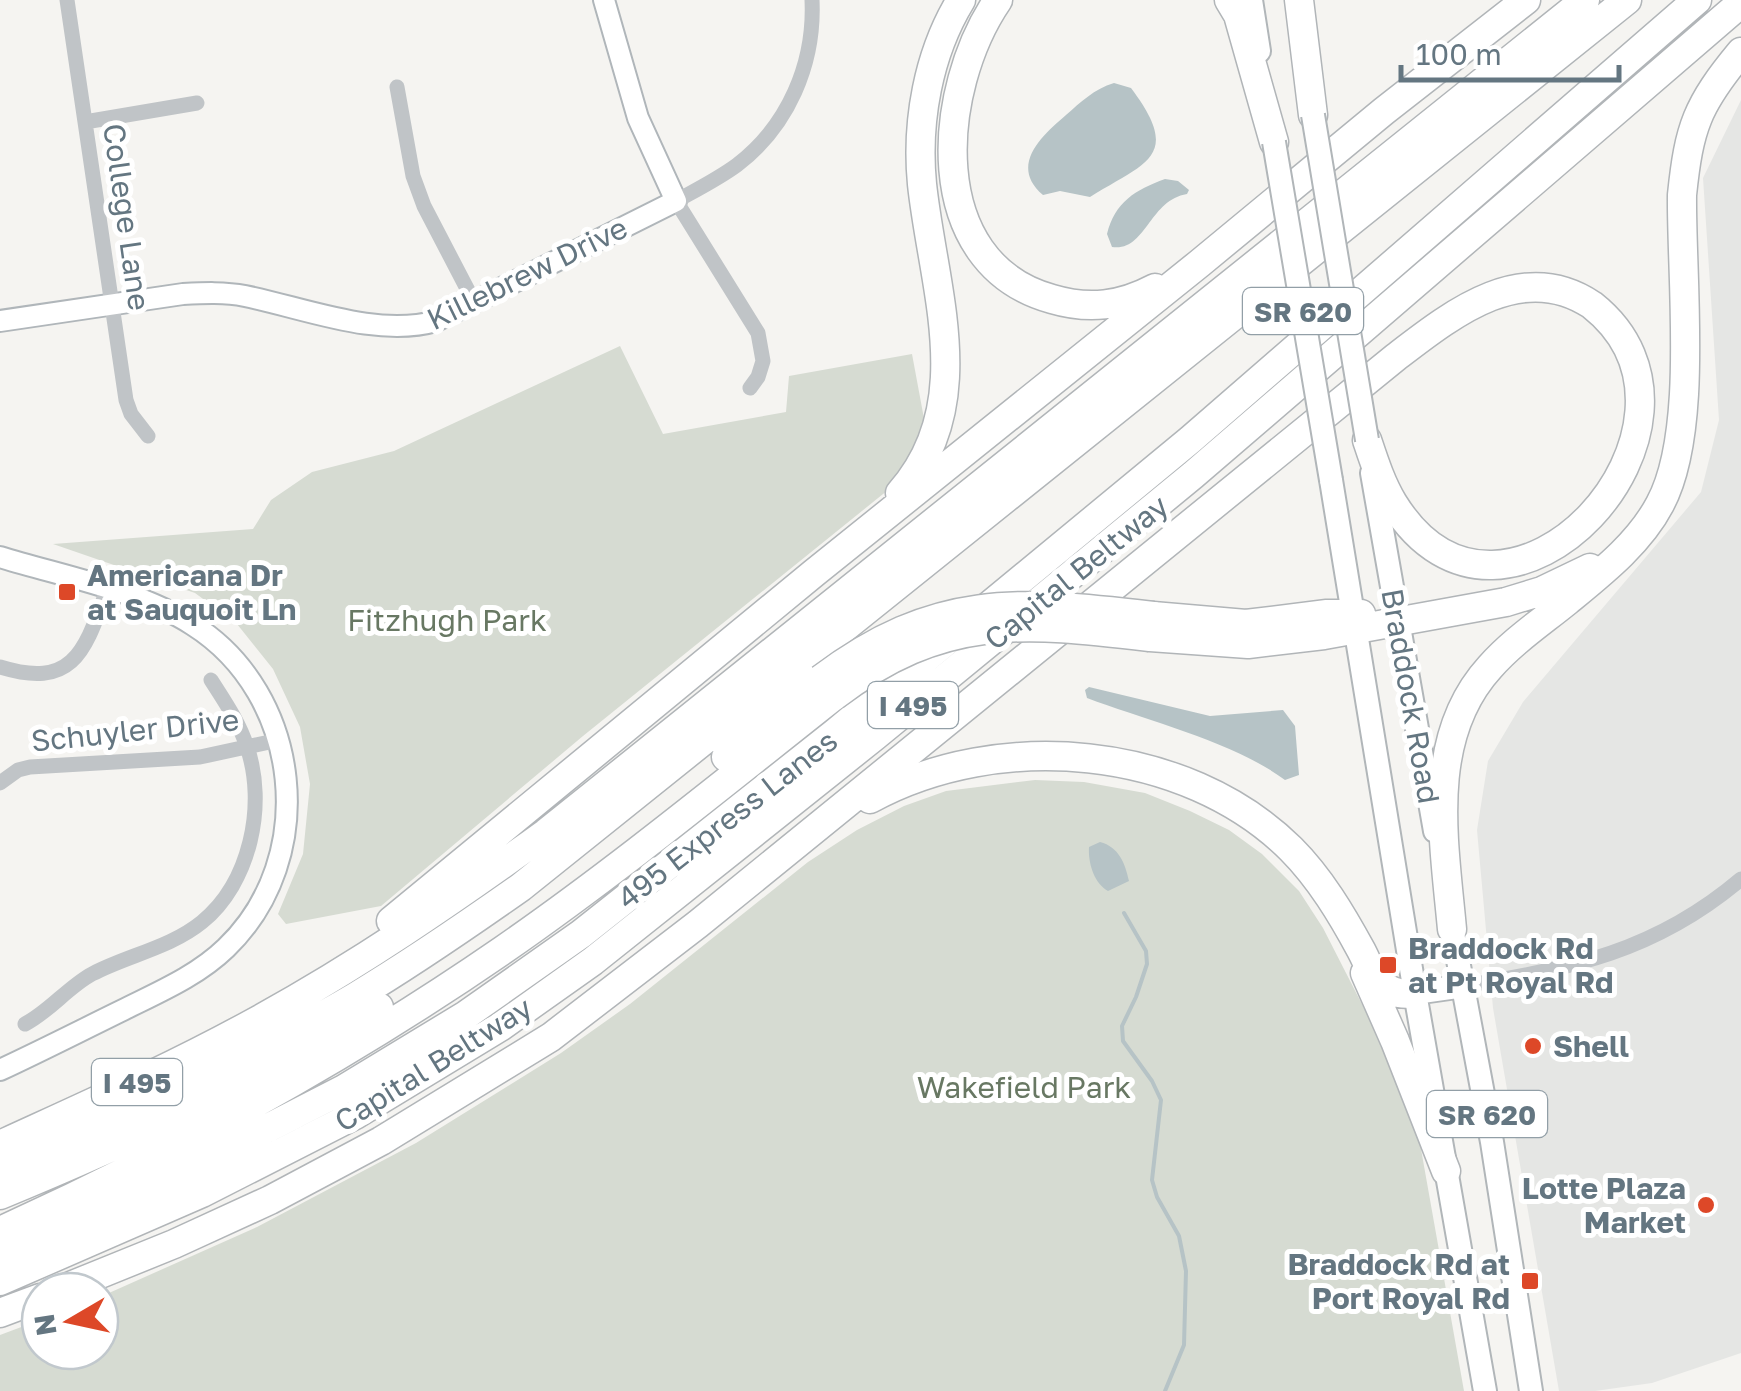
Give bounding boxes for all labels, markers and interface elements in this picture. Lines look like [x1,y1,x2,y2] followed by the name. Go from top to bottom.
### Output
[1401,20,1618,82] scale bar
[1416,36,1502,72] text: 100 m
[96,121,158,313] street label: College Lane
[421,209,633,337] street label: Killebrew Drive
[1243,288,1363,334] road number: SR 620
[977,487,1175,657] street label: Capital Beltway
[87,557,297,627] place label: Americana Dr at Sauquoit Ln
[56,581,78,603] marker: Americana Dr at Sauquoit Ln
[1374,586,1448,806] street label: Braddock Road
[347,602,547,638] park label: Fitzhugh Park
[868,682,958,728] road number: I 495
[29,701,241,759] street label: Schuyler Drive
[610,722,844,916] street label: 495 Express Lanes
[1408,930,1613,1000] place label: Braddock Rd at Pt Royal Rd
[1377,954,1399,976] marker: Braddock Rd at Pt Royal Rd
[328,989,538,1139] street label: Capital Beltway
[1553,1028,1629,1064] place label: Shell
[1522,1035,1544,1057] marker: Shell
[92,1059,182,1105] road number: I 495
[917,1069,1131,1105] park label: Wakefield Park
[1427,1091,1547,1137] road number: SR 620
[1522,1170,1686,1240] place label: Lotte Plaza Market
[1695,1194,1717,1216] marker: Lotte Plaza Market
[1287,1246,1510,1316] place label: Braddock Rd at Port Royal Rd
[1519,1270,1541,1292] marker: Braddock Rd at Port Royal Rd
[20,1271,120,1371] north arrow
[27,1312,63,1338] text: N

